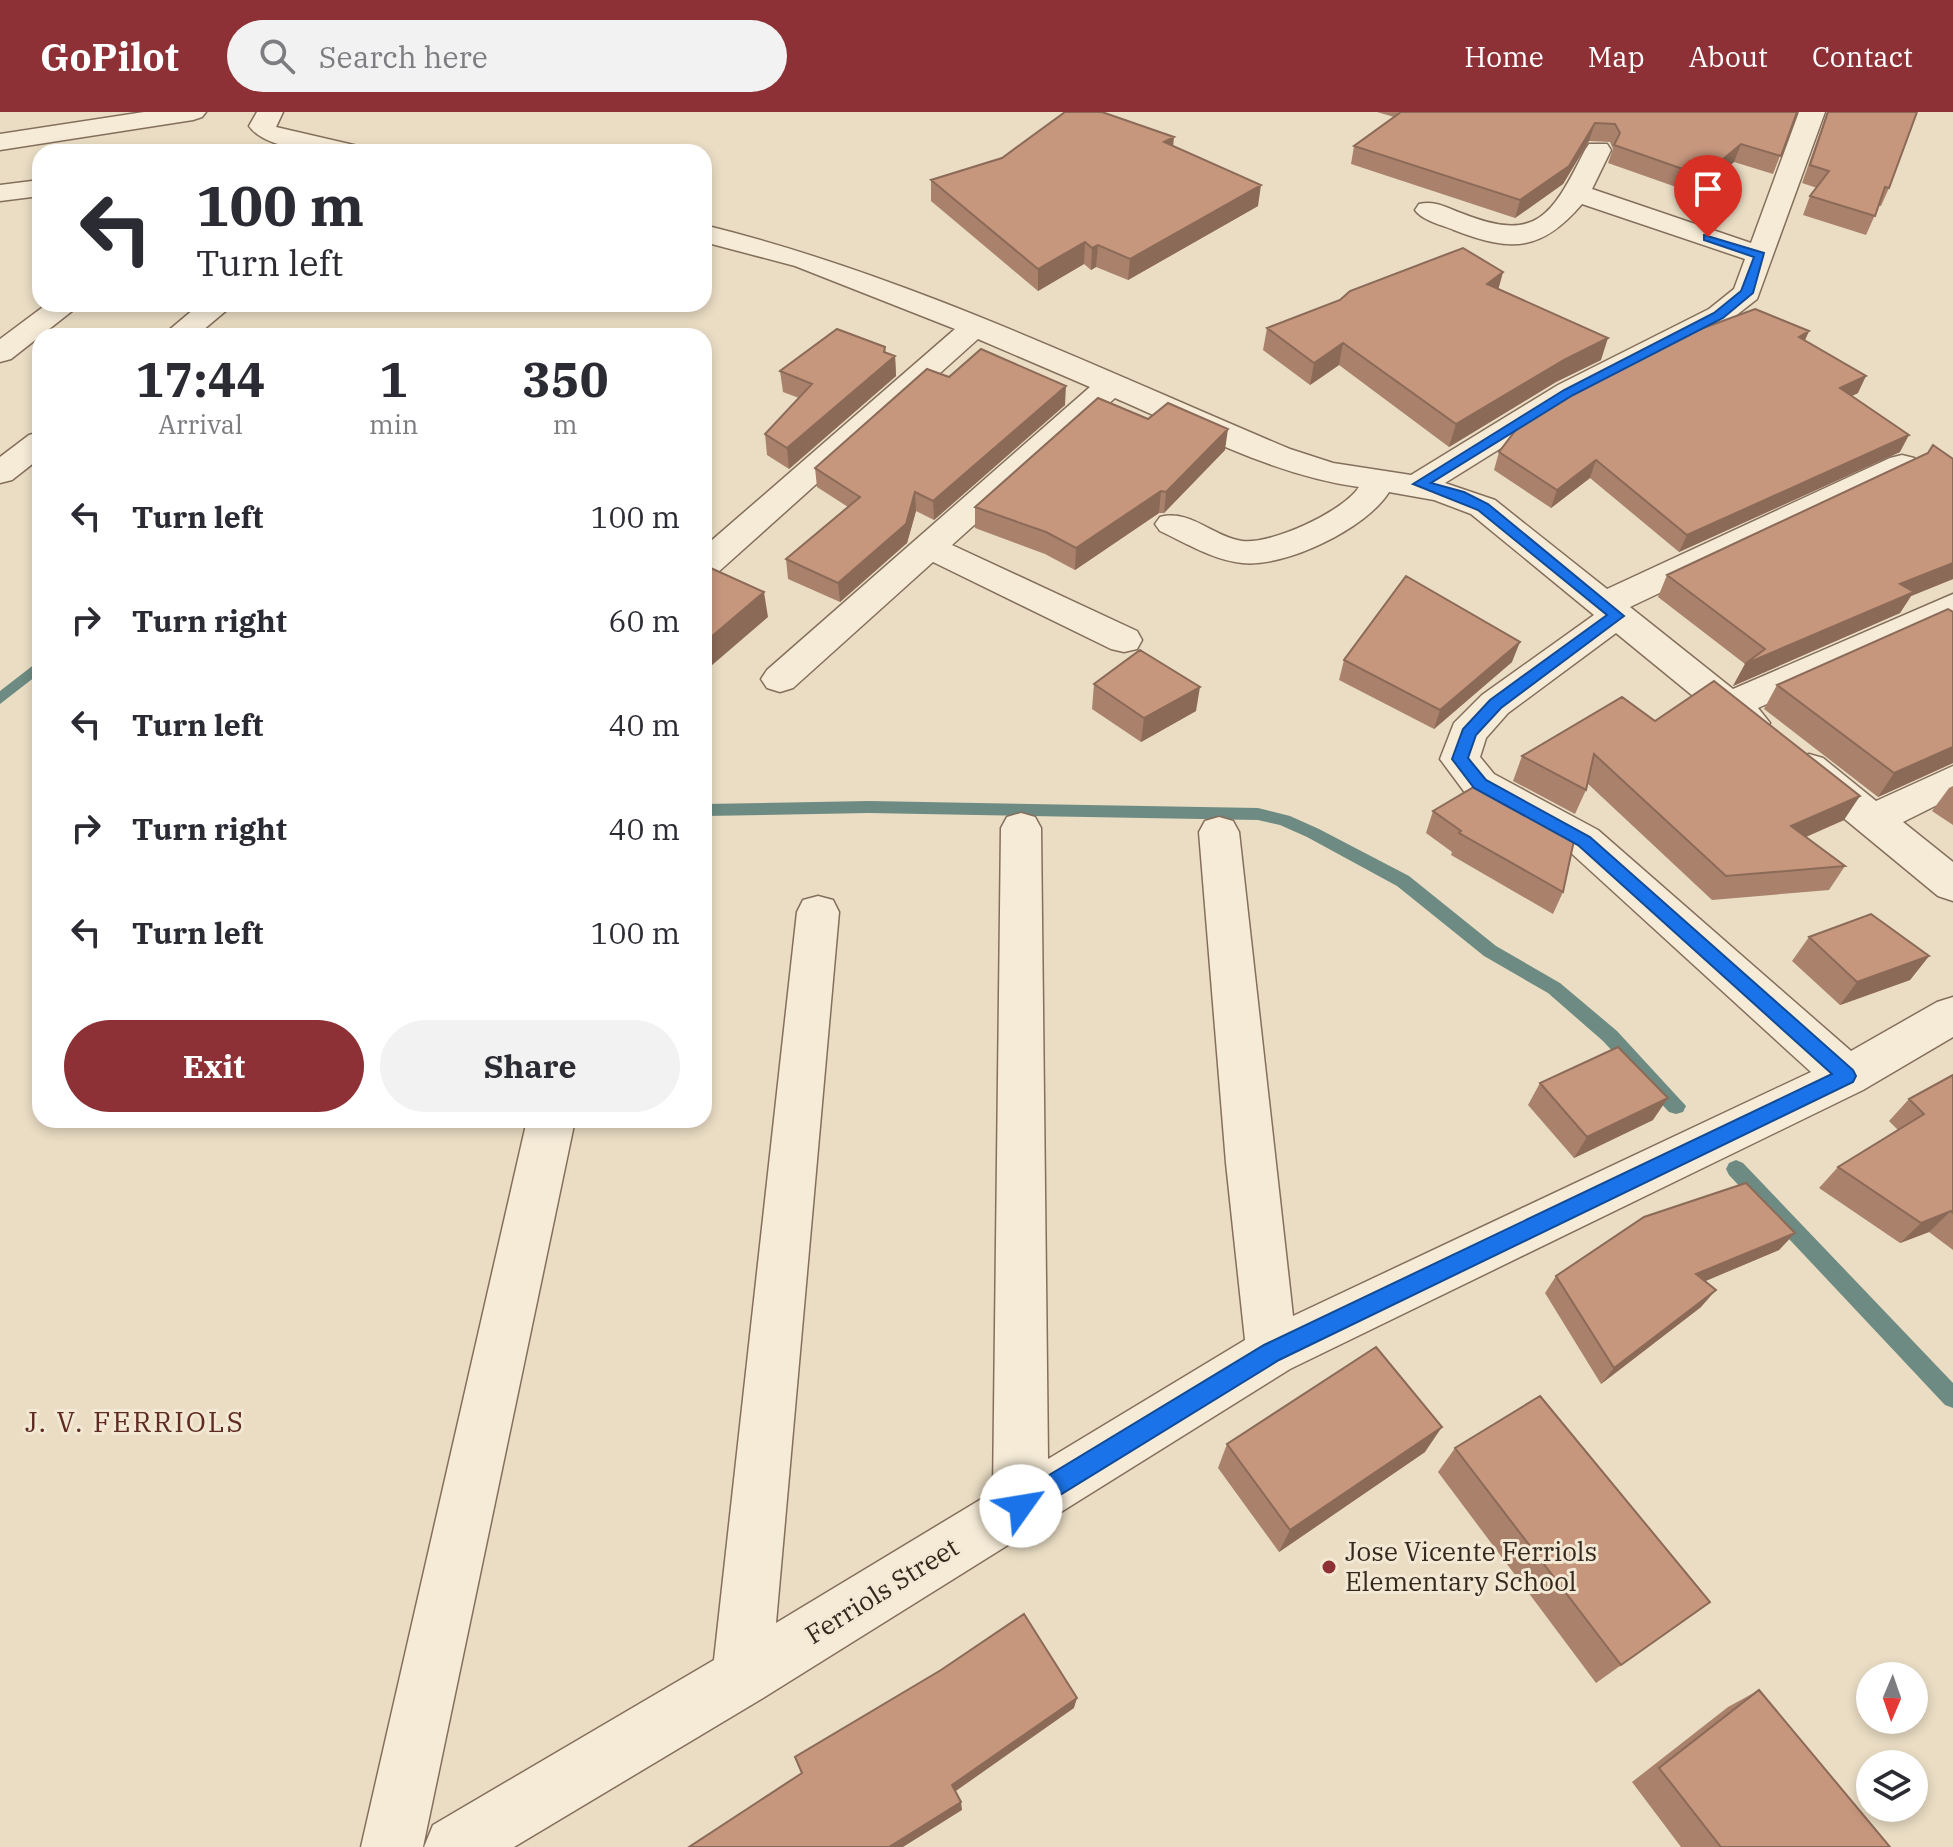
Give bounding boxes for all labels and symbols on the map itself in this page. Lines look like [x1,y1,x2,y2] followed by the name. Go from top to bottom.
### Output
[1674,155,1742,237] pin
[25,1403,245,1440] district label: J. V. FERRIOLS
[979,1464,1063,1548] position arrow
[798,1529,965,1651] street label: Ferriols Street
[1345,1534,1597,1598] place label: Jose Vicente Ferriols Elementary School
[1320,1558,1338,1576] marker: Jose Vicente Ferriols Elementary School
[1856,1662,1928,1734] north arrow

